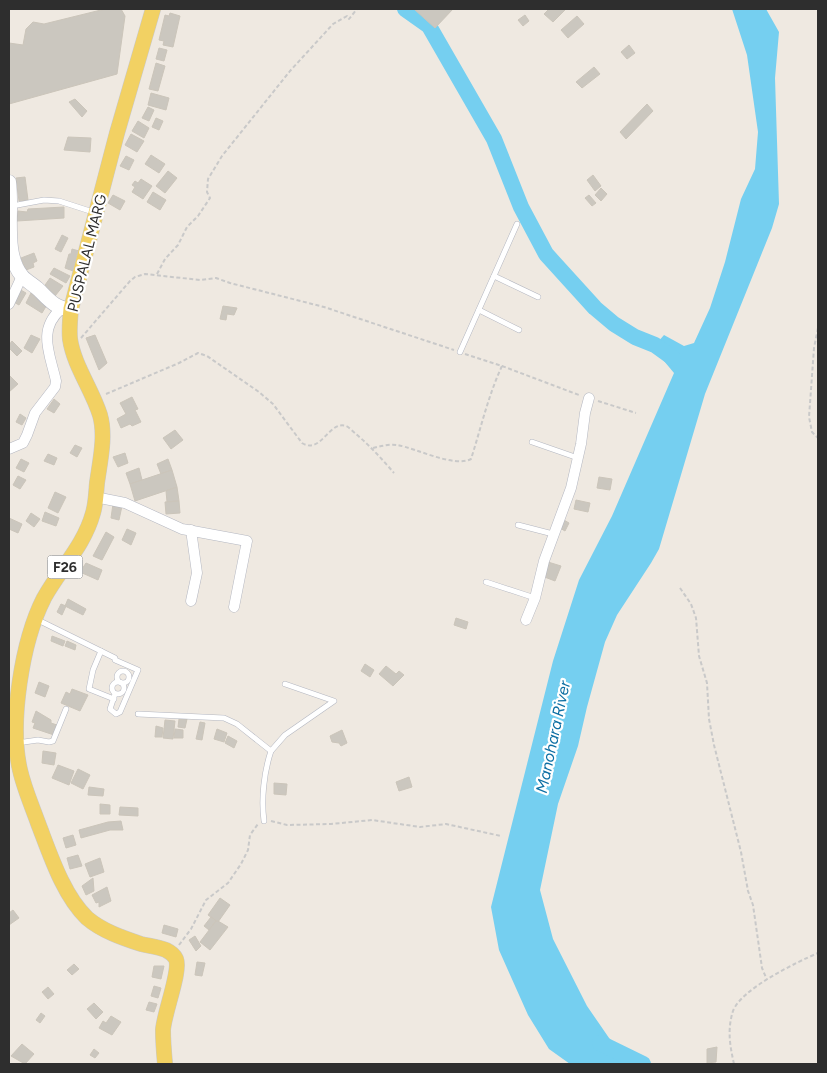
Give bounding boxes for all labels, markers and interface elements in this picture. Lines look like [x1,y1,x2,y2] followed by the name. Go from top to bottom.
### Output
[64,192,110,314] street label: PUSPALAL MARG
[48,556,82,578] road number: F26
[532,679,574,795] water label: Manohara River

